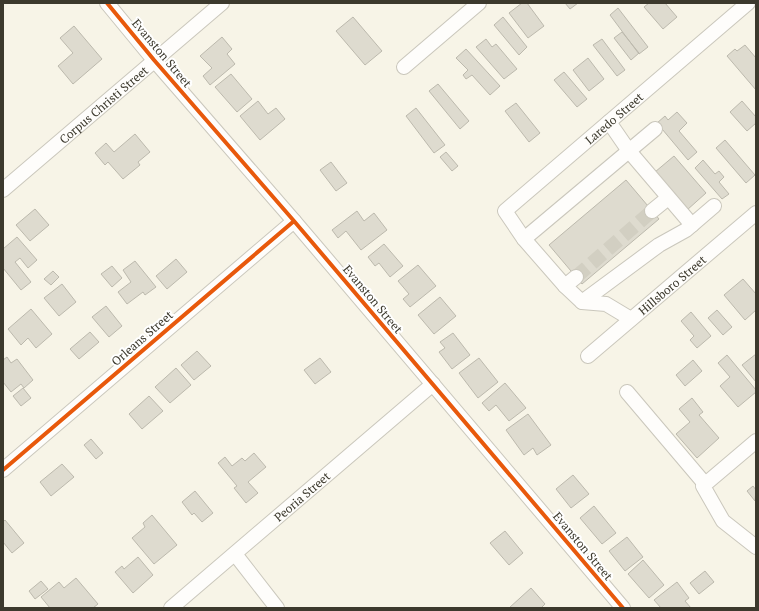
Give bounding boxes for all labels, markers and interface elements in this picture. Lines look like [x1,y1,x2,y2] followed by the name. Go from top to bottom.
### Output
[129,16,195,91] street label: Evanston Street
[56,62,151,146] street label: Corpus Christi Street
[582,89,646,147] street label: Laredo Street
[635,251,709,318] street label: Hillsboro Street
[340,262,406,337] street label: Evanston Street
[108,307,176,369] street label: Orleans Street
[271,468,333,524] street label: Peoria Street
[550,509,616,584] street label: Evanston Street

